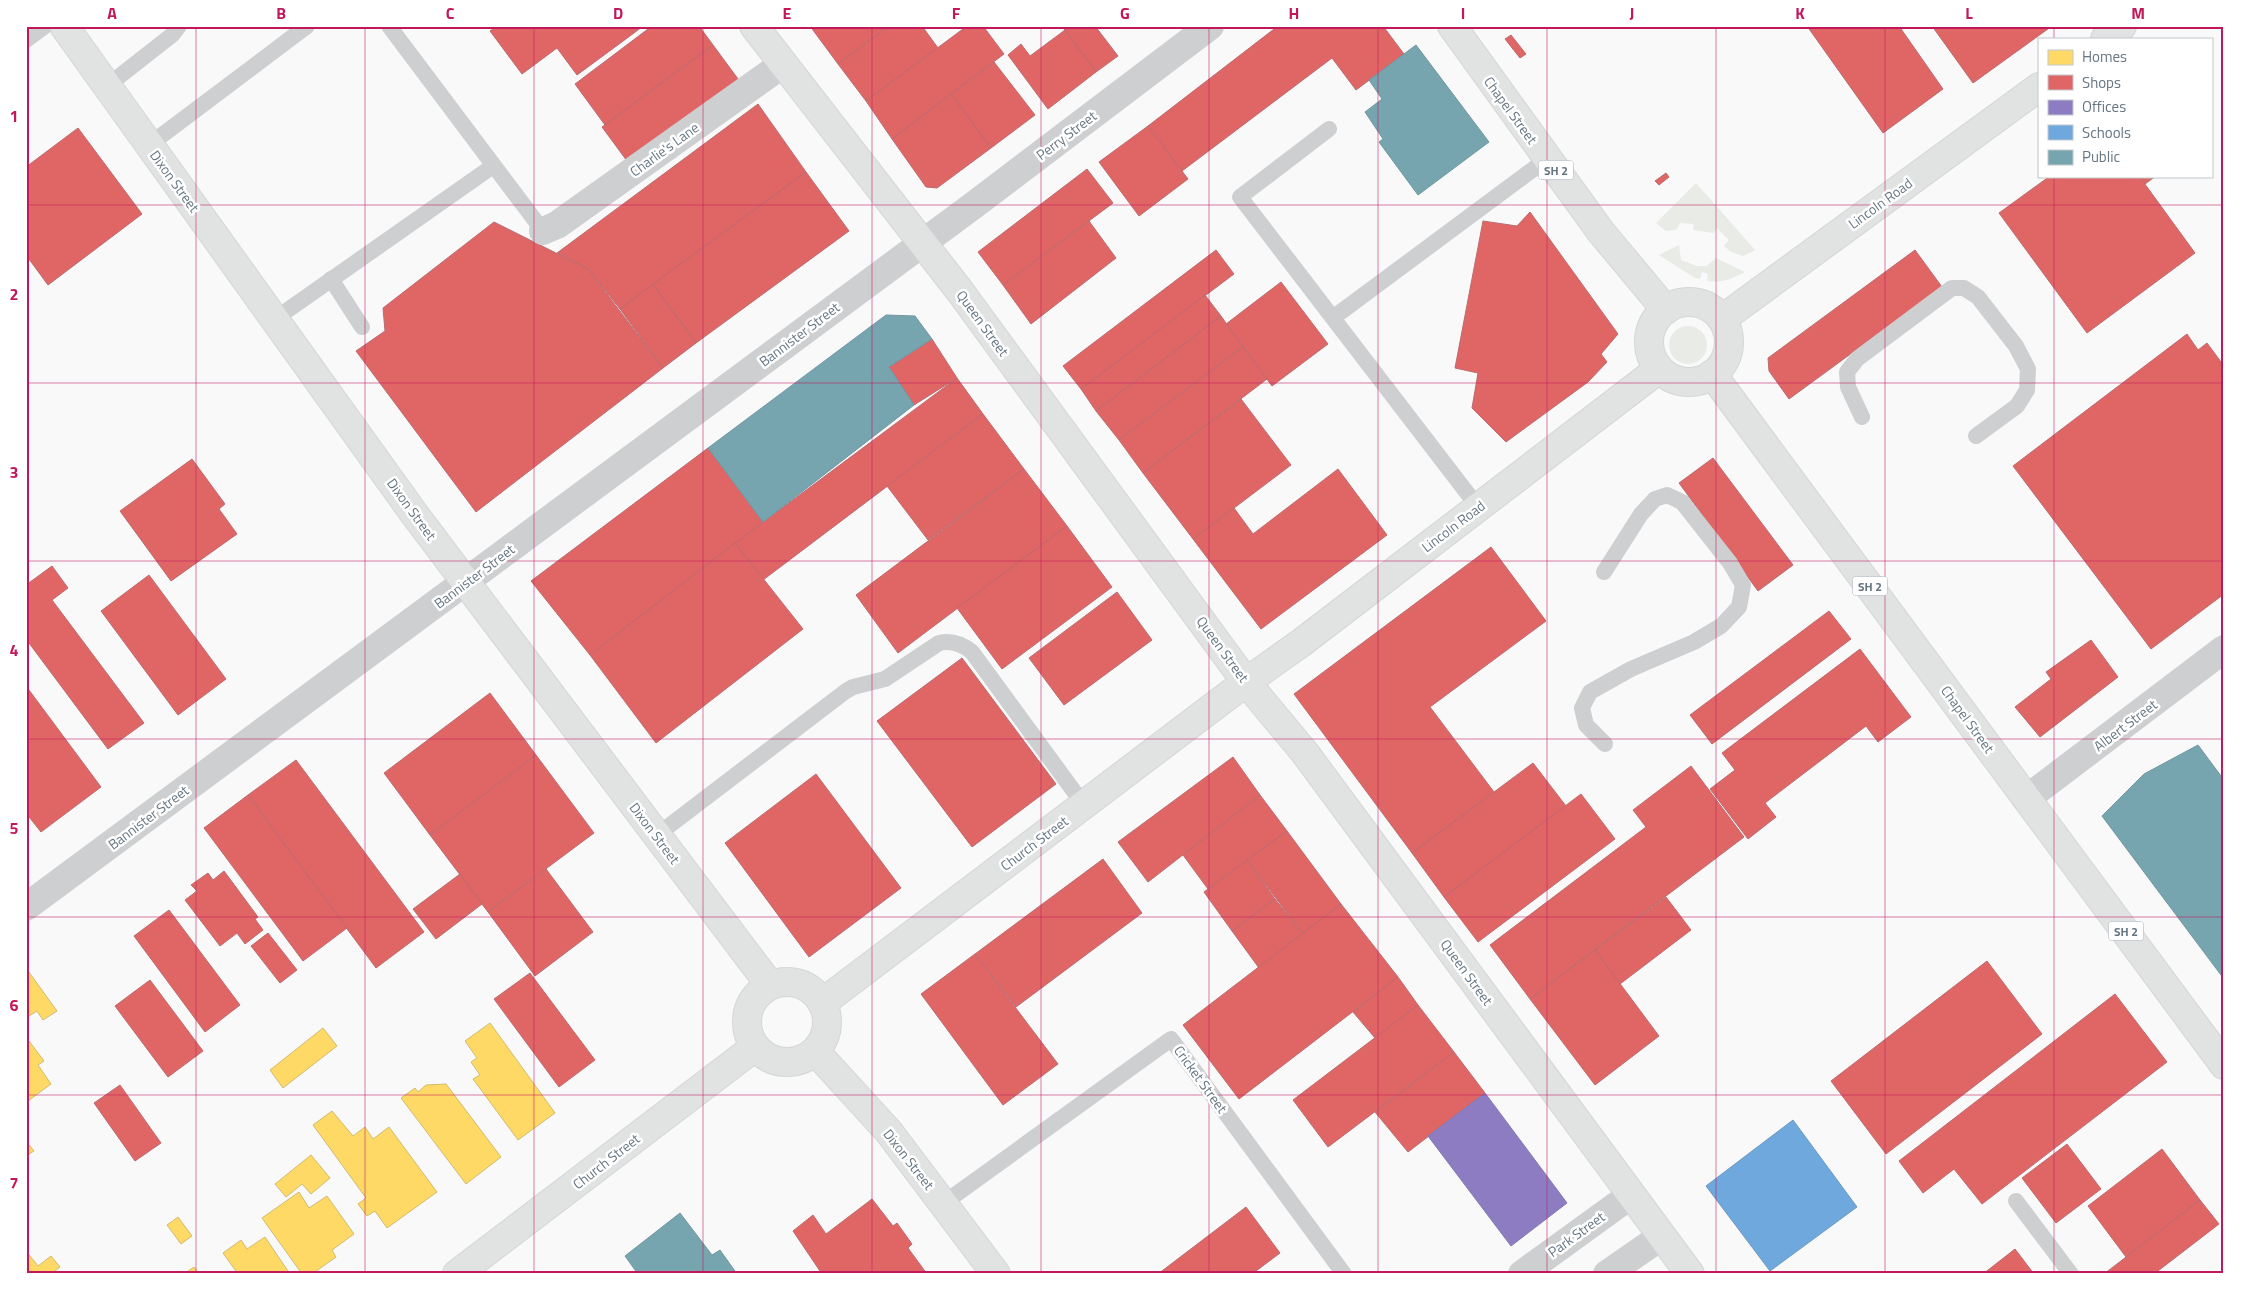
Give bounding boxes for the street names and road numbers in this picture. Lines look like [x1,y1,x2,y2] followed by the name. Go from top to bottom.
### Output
[1479,72,1543,148] street label: Chapel Street
[1031,105,1101,165] street label: Perry Street
[625,117,703,181] street label: Charlie's Lane
[145,146,205,217] street label: Dixon Street
[1538,160,1574,180] road number: SH 2
[1844,173,1916,233] street label: Lincoln Road
[952,285,1014,361] street label: Queen Street
[754,297,844,371] street label: Bannister Street
[382,474,442,545] street label: Dixon Street
[1417,495,1489,557] street label: Lincoln Road
[429,539,519,613] street label: Bannister Street
[1852,576,1888,596] road number: SH 2
[1192,611,1254,687] street label: Queen Street
[1936,681,2000,757] street label: Chapel Street
[2089,694,2161,756] street label: Albert Street
[103,780,193,854] street label: Bannister Street
[625,798,685,868] street label: Dixon Street
[996,810,1072,875] street label: Church Street
[2108,921,2144,940] road number: SH 2
[1436,934,1498,1010] street label: Queen Street
[1169,1041,1233,1117] street label: Cricket Street
[878,1124,940,1194] street label: Dixon Street
[568,1128,644,1194] street label: Church Street
[1543,1206,1609,1262] street label: Park Street

